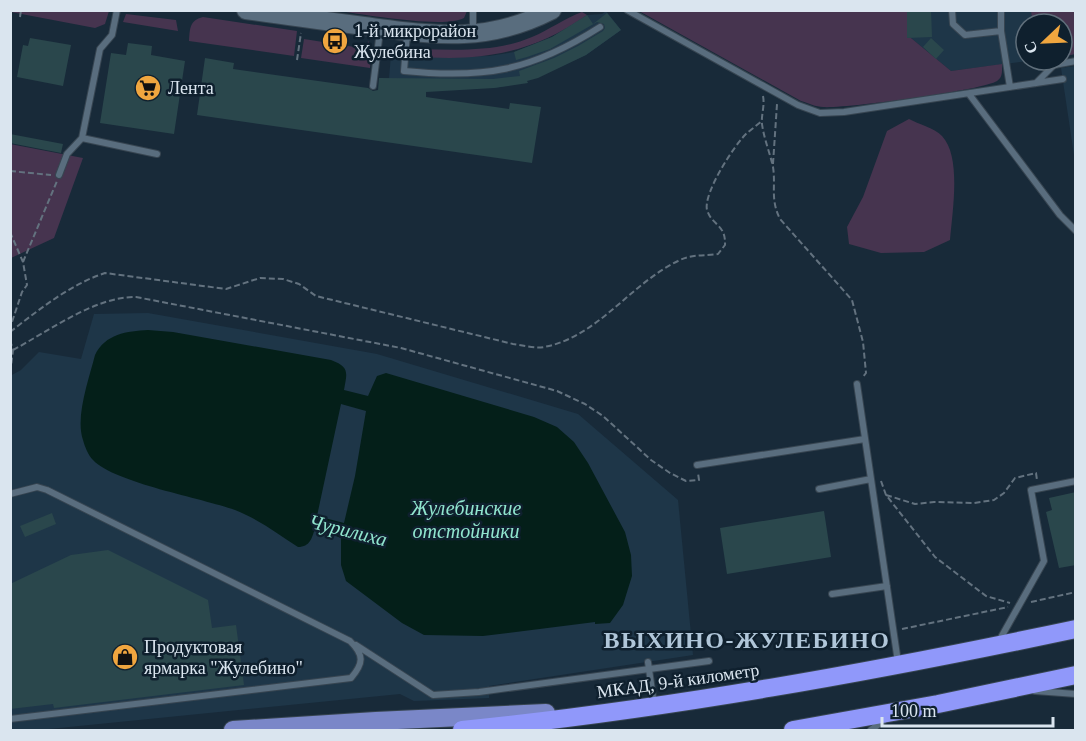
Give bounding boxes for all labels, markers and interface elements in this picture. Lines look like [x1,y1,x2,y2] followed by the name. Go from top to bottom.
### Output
[1014,12,1074,72] north arrow
[354,21,477,62] place label: 1-й микрорайон Жулебина
[320,26,350,56] bus stop icon: 1-й микрорайон Жулебина
[1021,39,1041,56] text: С
[133,73,163,103] supermarket icon: Лента
[168,78,214,98] place label: Лента
[410,497,522,542] water label: Жулебинские отстойники
[306,510,389,551] water label: Чурилиха
[603,627,891,653] district label: ВЫХИНО-ЖУЛЕБИНО
[144,637,303,678] place label: Продуктовая ярмарка "Жулебино"
[110,642,140,672] shop icon: Продуктовая ярмарка "Жулебино"
[595,660,761,702] street label: МКАД, 9-й километр
[882,690,1053,728] scale bar
[891,701,937,721] text: 100 m

